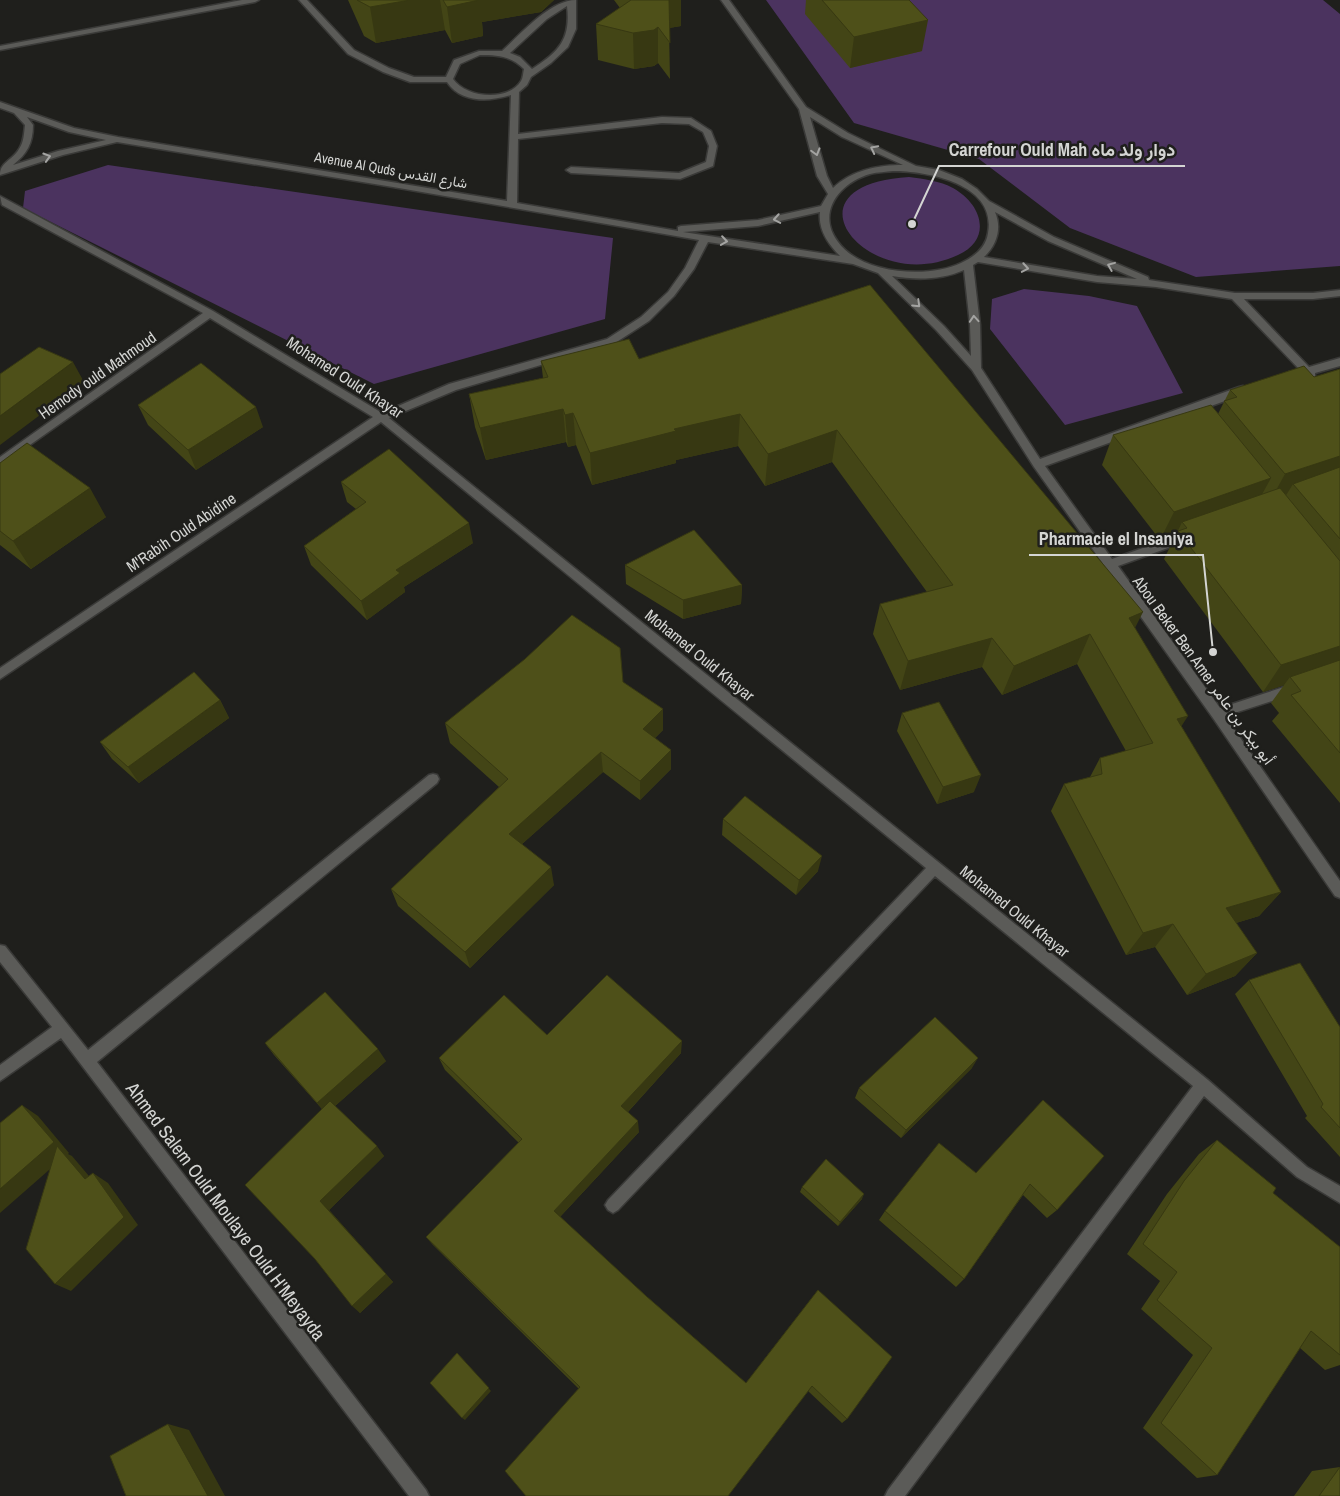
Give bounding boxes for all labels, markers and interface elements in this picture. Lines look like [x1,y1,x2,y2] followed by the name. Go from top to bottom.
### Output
[939,133,1185,166] callout: Carrefour Ould Mah دوار ولد ماه
[949,137,1175,162] text: Carrefour Ould Mah دوار ولد ماه
[870,145,879,155] one-way arrow
[810,147,820,155] one-way arrow
[312,148,469,194] street label: Avenue Al Quds شارع القدس
[42,153,50,163] one-way arrow
[772,214,781,224] one-way arrow
[720,235,728,246] one-way arrow
[1107,262,1116,272] one-way arrow
[1021,263,1030,273] one-way arrow
[911,298,920,307] one-way arrow
[969,315,980,323] one-way arrow
[34,326,160,424] street label: Hemody ould Mahmoud
[282,331,408,423] street label: Mohamed Ould Khayar
[122,487,240,577] street label: M'Rabih Ould Abidine
[1029,522,1203,555] callout: Pharmacie el Insaniya
[1039,526,1194,551] text: Pharmacie el Insaniya
[1127,570,1280,769] street label: Abou Beker Ben Amer أبو بيكر بن عامر
[641,604,760,706] street label: Mohamed Ould Khayar
[956,860,1075,962] street label: Mohamed Ould Khayar
[120,1076,332,1346] street label: Ahmed Salem Ould Moulaye Ould H'Meyayda

